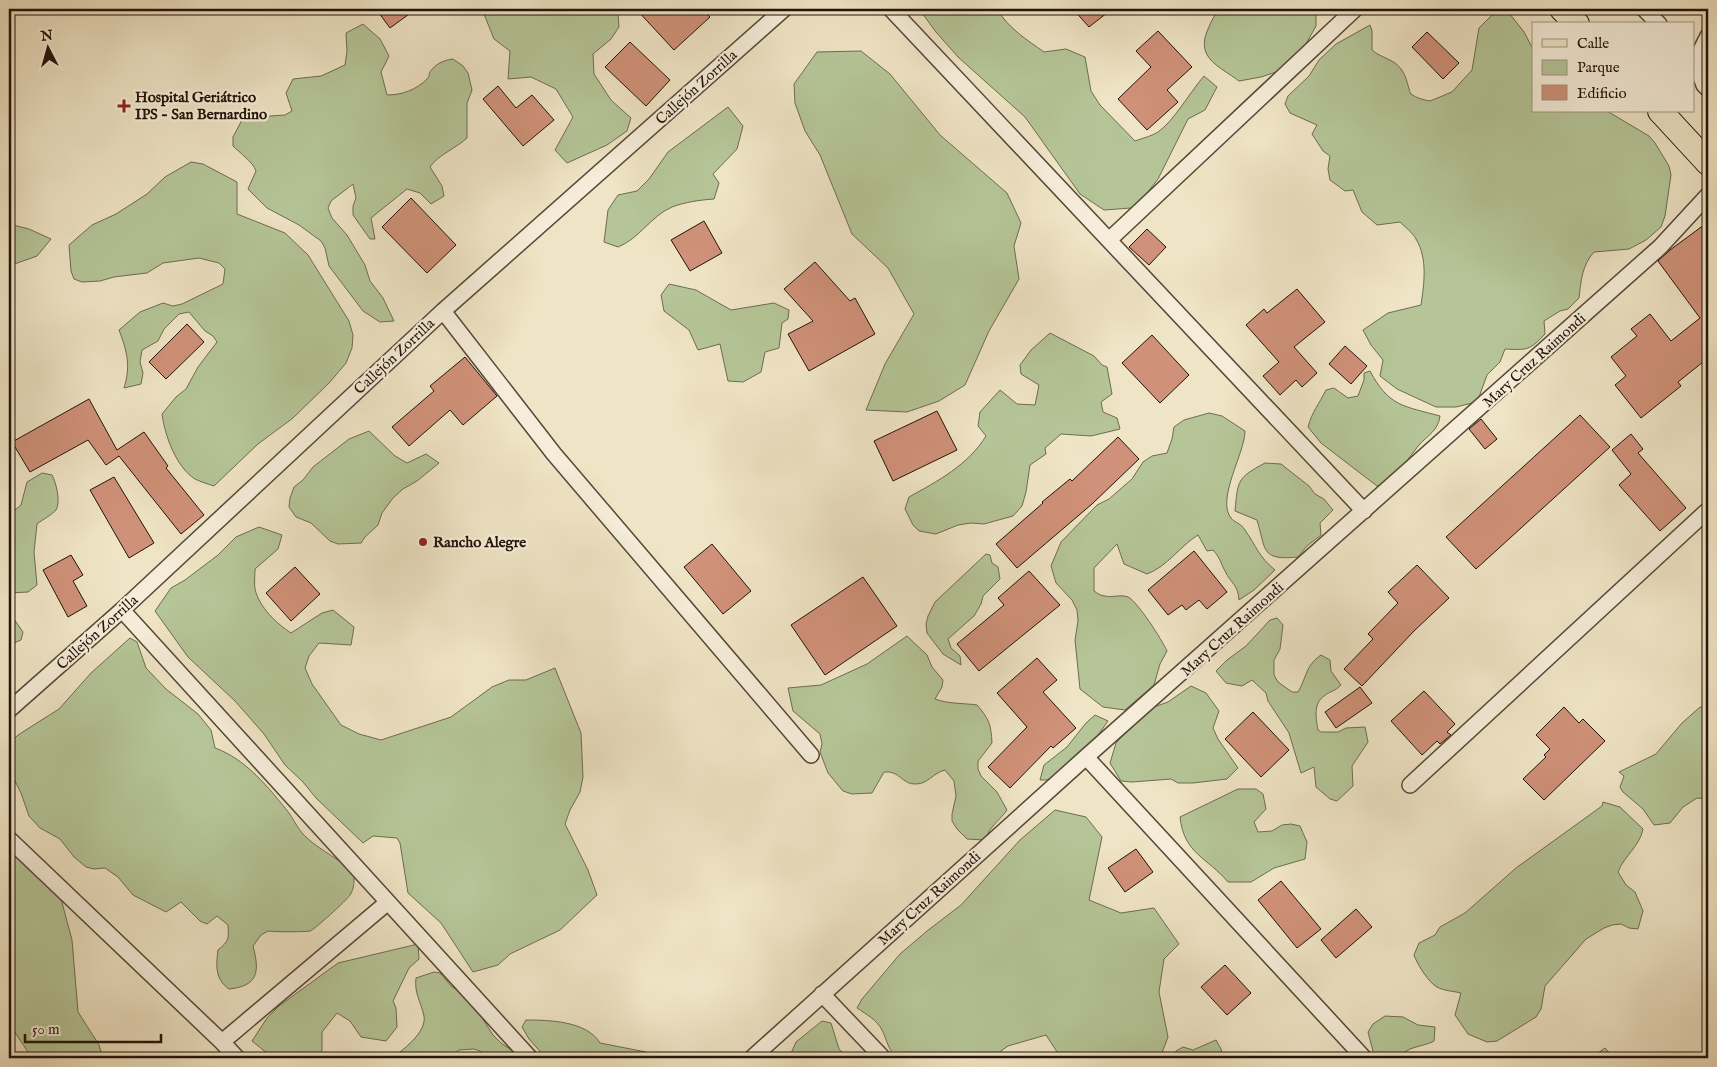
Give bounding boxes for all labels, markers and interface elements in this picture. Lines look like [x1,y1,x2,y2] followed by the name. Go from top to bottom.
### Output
[22,22,72,72] north arrow
[1532,22,1694,112] legend
[39,26,54,46] text: N
[1577,34,1609,53] text: Calle
[652,45,741,129] street label: Callejón Zorrilla
[1577,58,1620,77] text: Parque
[1577,84,1627,103] text: Edificio
[135,88,267,124] place label: Hospital Geriátrico IPS - San Bernardino
[117,99,131,113] marker: Hospital Geriátrico IPS - San Bernardino
[1479,309,1590,412] street label: Mary Cruz Raimondi
[350,314,439,399] street label: Callejón Zorrilla
[433,533,526,552] place label: Rancho Alegre
[417,536,429,548] marker: Rancho Alegre
[1177,578,1288,681] street label: Mary Cruz Raimondi
[53,590,142,674] street label: Callejón Zorrilla
[874,847,985,950] street label: Mary Cruz Raimondi
[25,1012,161,1044] scale bar
[32,1020,60,1039] text: 50 m

